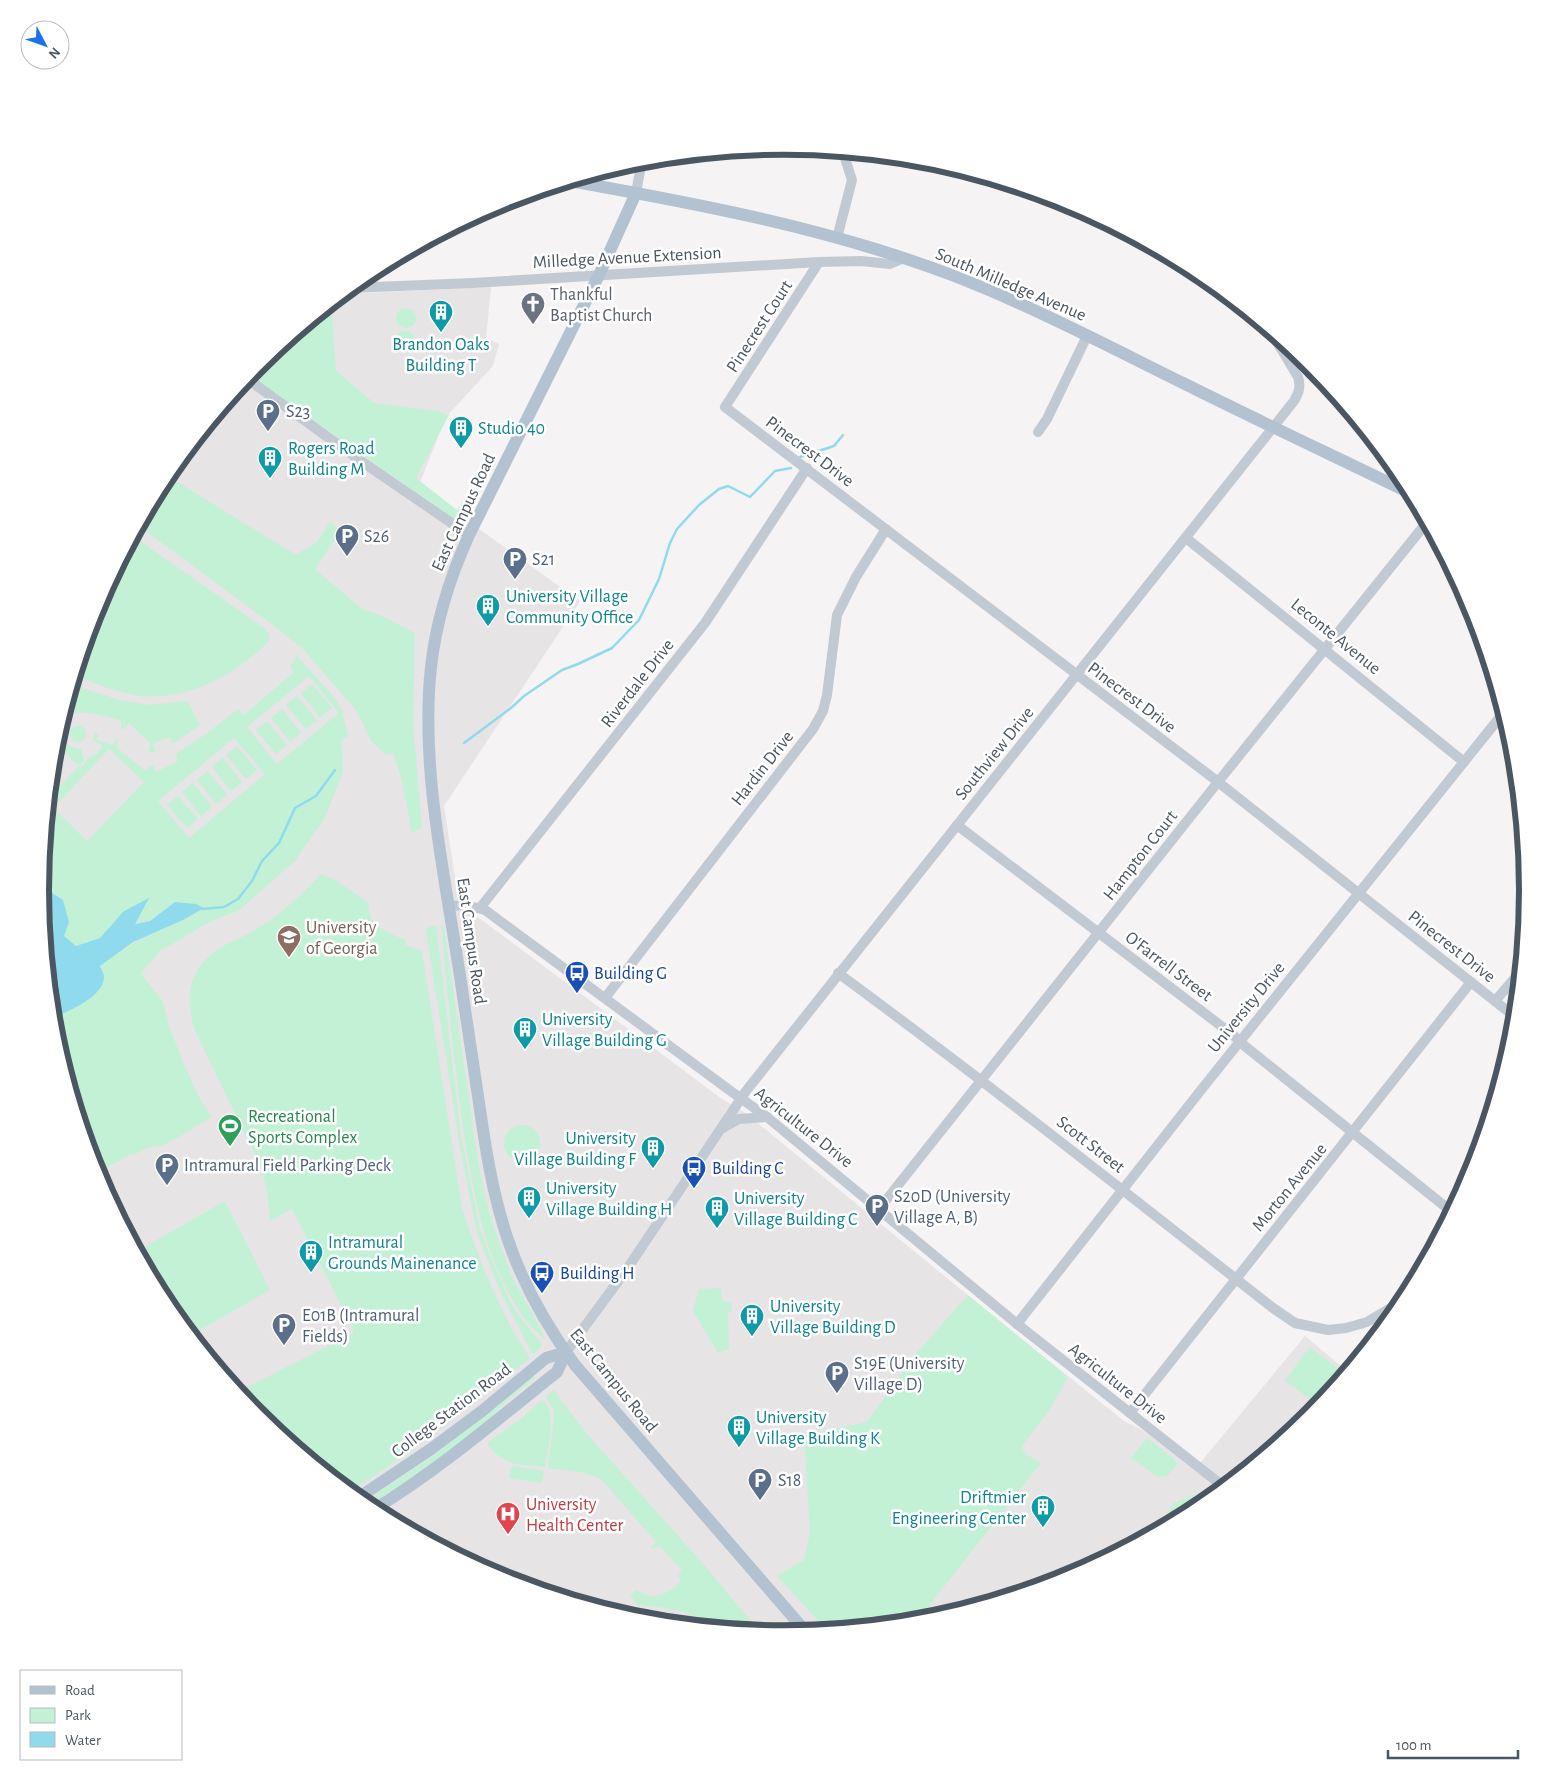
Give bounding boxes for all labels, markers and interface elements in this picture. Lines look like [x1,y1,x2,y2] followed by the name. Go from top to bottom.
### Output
[20,20,70,70] north arrow
[46,45,63,61] text: N
[532,244,722,272] street label: Milledge Avenue Extension
[933,245,1089,325] street label: South Milledge Avenue
[723,277,796,376] street label: Pinecrest Court
[550,286,652,325] place label: Thankful Baptist Church
[520,291,546,325] church icon: Thankful Baptist Church
[428,299,454,333] building icon: Brandon Oaks Building T
[392,336,490,375] place label: Brandon Oaks Building T
[255,398,281,432] parking icon: S23
[286,403,310,421] place label: S23
[762,413,857,491] street label: Pinecrest Drive
[448,415,474,449] building icon: Studio 40
[478,420,545,438] place label: Studio 40
[288,440,375,479] place label: Rogers Road Building M
[257,445,283,479] building icon: Rogers Road Building M
[429,451,499,574] street label: East Campus Road
[334,523,360,557] parking icon: S26
[364,528,389,546] place label: S26
[502,546,528,580] parking icon: S21
[532,551,555,569] place label: S21
[506,588,633,627] place label: University Village Community Office
[475,593,501,627] building icon: University Village Community Office
[1287,595,1384,678] street label: Leconte Avenue
[598,636,678,731] street label: Riverdale Drive
[1084,659,1179,737] street label: Pinecrest Drive
[952,704,1038,803] street label: Southview Drive
[728,728,797,809] street label: Hardin Drive
[1100,807,1181,904] street label: Hampton Court
[453,877,489,1006] street label: East Campus Road
[1404,907,1498,986] street label: Pinecrest Drive
[306,919,378,958] place label: University of Georgia
[276,924,302,958] school or university icon: University of Georgia
[1122,928,1215,1005] street label: O'Farrell Street
[1205,959,1289,1056] street label: University Drive
[564,960,590,994] bus stop icon: Building G
[594,965,667,983] place label: Building G
[542,1011,667,1050] place label: University Village Building G
[512,1016,538,1050] building icon: University Village Building G
[751,1084,856,1172] street label: Agriculture Drive
[248,1108,357,1147] place label: Recreational Sports Complex
[217,1113,243,1147] sports icon: Recreational Sports Complex
[1053,1113,1128,1177] street label: Scott Street
[514,1130,636,1169] place label: University Village Building F
[640,1135,666,1169] building icon: University Village Building F
[1249,1140,1331,1235] street label: Morton Avenue
[154,1152,180,1186] parking icon: Intramural Field Parking Deck
[681,1155,707,1189] bus stop icon: Building C
[184,1157,392,1175] place label: Intramural Field Parking Deck
[712,1160,784,1178] place label: Building C
[546,1180,672,1219] place label: University Village Building H
[516,1185,542,1219] building icon: University Village Building H
[894,1188,1011,1227] place label: S20D (University Village A, B)
[734,1190,857,1229] place label: University Village Building C
[864,1193,890,1227] parking icon: S20D (University Village A, B)
[704,1195,730,1229] building icon: University Village Building C
[328,1234,477,1273] place label: Intramural Grounds Mainenance
[298,1239,324,1273] building icon: Intramural Grounds Mainenance
[529,1260,555,1294] bus stop icon: Building H
[560,1265,635,1283] place label: Building H
[770,1298,896,1337] place label: University Village Building D
[739,1303,765,1337] building icon: University Village Building D
[302,1307,419,1346] place label: E01B (Intramural Fields)
[271,1312,297,1346] parking icon: E01B (Intramural Fields)
[566,1325,660,1436] street label: East Campus Road
[1065,1340,1170,1428] street label: Agriculture Drive
[854,1355,965,1394] place label: S19E (University Village D)
[389,1360,515,1461] street label: College Station Road
[824,1360,850,1394] parking icon: S19E (University Village D)
[756,1409,880,1448] place label: University Village Building K
[726,1414,752,1448] building icon: University Village Building K
[747,1467,773,1501] parking icon: S18
[778,1472,801,1490] place label: S18
[892,1489,1026,1528] place label: Driftmier Engineering Center
[1030,1494,1056,1528] building icon: Driftmier Engineering Center
[526,1496,623,1535] place label: University Health Center
[495,1501,521,1535] hospital icon: University Health Center
[20,1670,182,1760] legend
[65,1683,95,1698] text: Road
[65,1708,91,1723] text: Park
[1388,1728,1518,1760] scale bar
[65,1733,101,1748] text: Water
[1396,1738,1431,1753] text: 100 m

